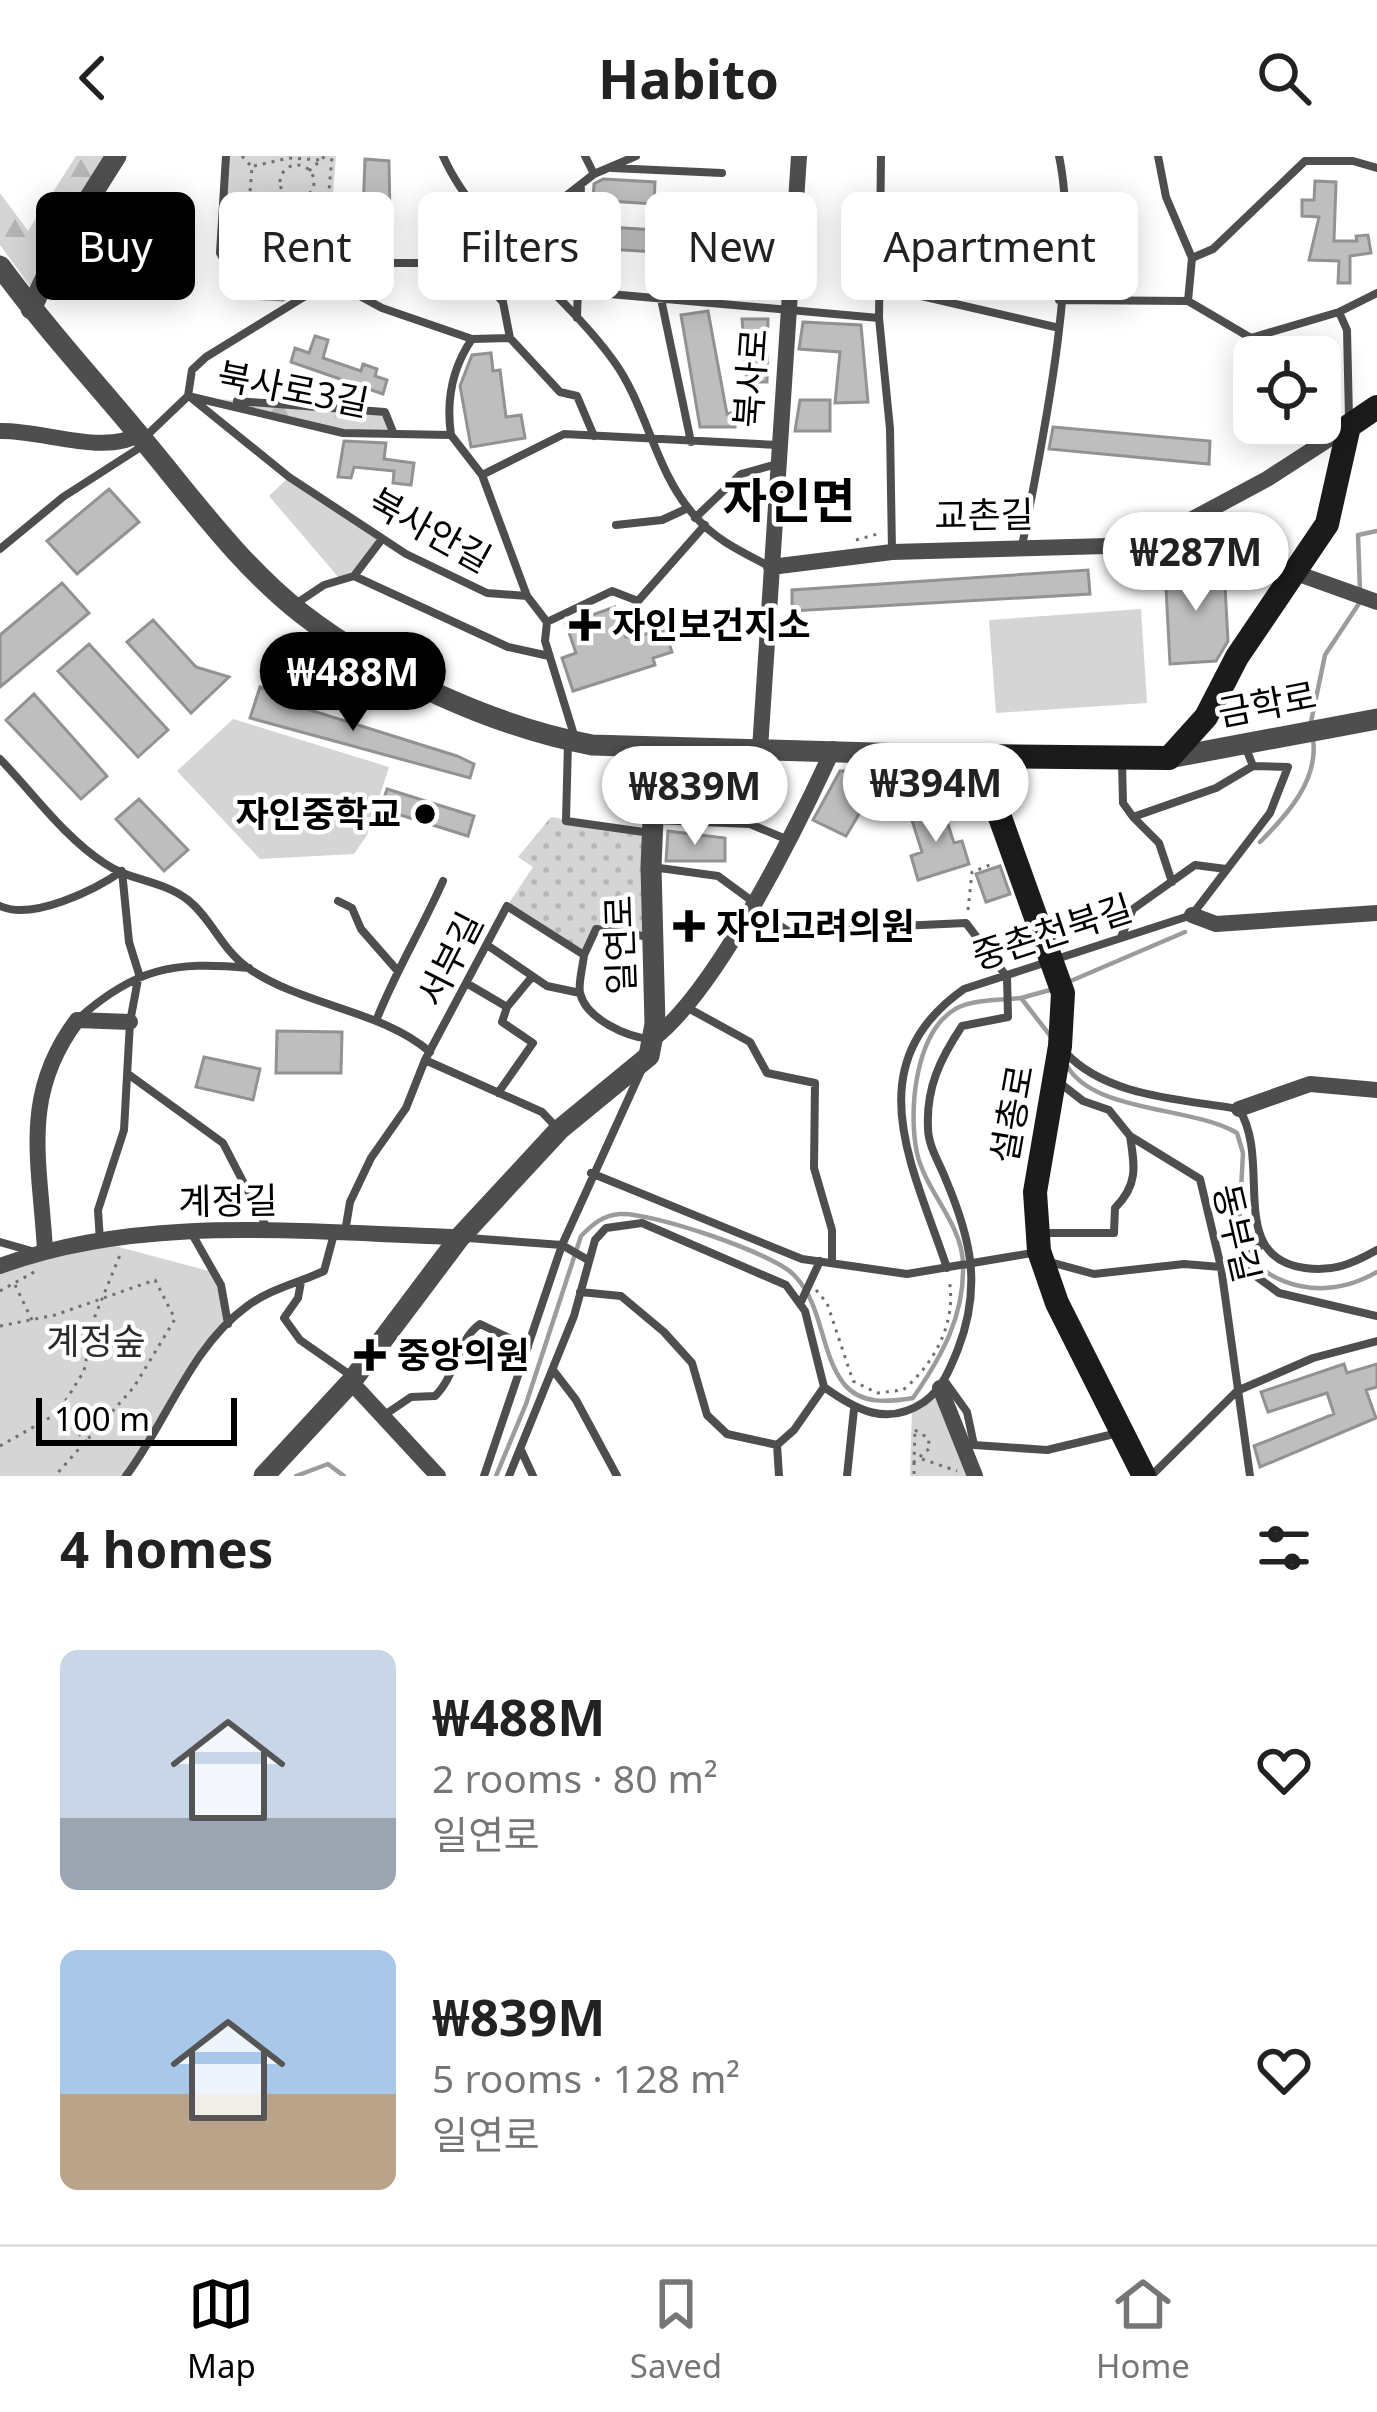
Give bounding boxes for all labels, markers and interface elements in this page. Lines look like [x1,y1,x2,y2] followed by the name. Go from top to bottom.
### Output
[598,41,779,115] text: Habito
[60,45,126,111] icon: back
[1251,45,1317,111] icon: search
[36,192,195,300] chip: Buy
[219,192,394,300] chip: Rent
[418,192,621,300] chip: Filters
[645,192,817,300] chip: New
[841,192,1138,300] chip: Apartment
[723,327,778,429] street label: 북사로
[1233,336,1341,444] map controls
[1233,336,1341,444] button: locate
[213,350,373,427] street label: 북사로3길
[723,467,855,532] district label: 자인면
[360,476,500,583] street label: 북사안길
[934,489,1034,540] street label: 교촌길
[1112,512,1280,614] pin: ₩287M
[1130,524,1262,577] text: ₩287M
[612,600,811,649] place label: 자인보건지소
[569,609,601,641] marker: 자인보건지소
[269,632,437,734] pin: ₩488M
[287,644,419,697] text: ₩488M
[1213,670,1320,737] street label: 금학로
[852,743,1020,845] pin: ₩394M
[611,746,779,848] pin: ₩839M
[870,755,1002,808] text: ₩394M
[629,758,761,811] text: ₩839M
[235,789,401,838] place label: 자인중학교
[412,801,438,827] marker: 자인중학교
[966,883,1138,980] street label: 중촌천북길
[593,895,646,996] street label: 일연로
[716,901,915,950] place label: 자인고려의원
[405,903,494,1014] street label: 서부길
[673,910,705,942] marker: 자인고려의원
[979,1061,1044,1167] street label: 설총로
[178,1175,278,1226] street label: 계정길
[1202,1179,1273,1287] street label: 동부길
[46,1316,146,1365] park label: 계정숲
[397,1330,529,1379] place label: 중앙의원
[354,1339,386,1371] marker: 중앙의원
[36,1392,237,1445] scale bar
[54,1396,150,1441] text: 100 m
[60,1513,273,1583] text: 4 homes
[1251,1515,1317,1581] icon: filters
[432,1681,605,1751] text: ₩488M
[156,1698,300,1842] icon: home
[1251,1737,1317,1803] icon: heart
[432,1751,718,1804] text: 2 rooms · 80 m²
[432,1807,540,1860] text: 일연로
[432,1981,605,2051] text: ₩839M
[156,1998,300,2142] icon: home
[1251,2037,1317,2103] icon: heart
[432,2051,740,2104] text: 5 rooms · 128 m²
[432,2107,540,2160] text: 일연로
[187,2271,256,2388] tab: Map
[630,2271,722,2388] tab: Saved
[1096,2271,1190,2388] tab: Home

